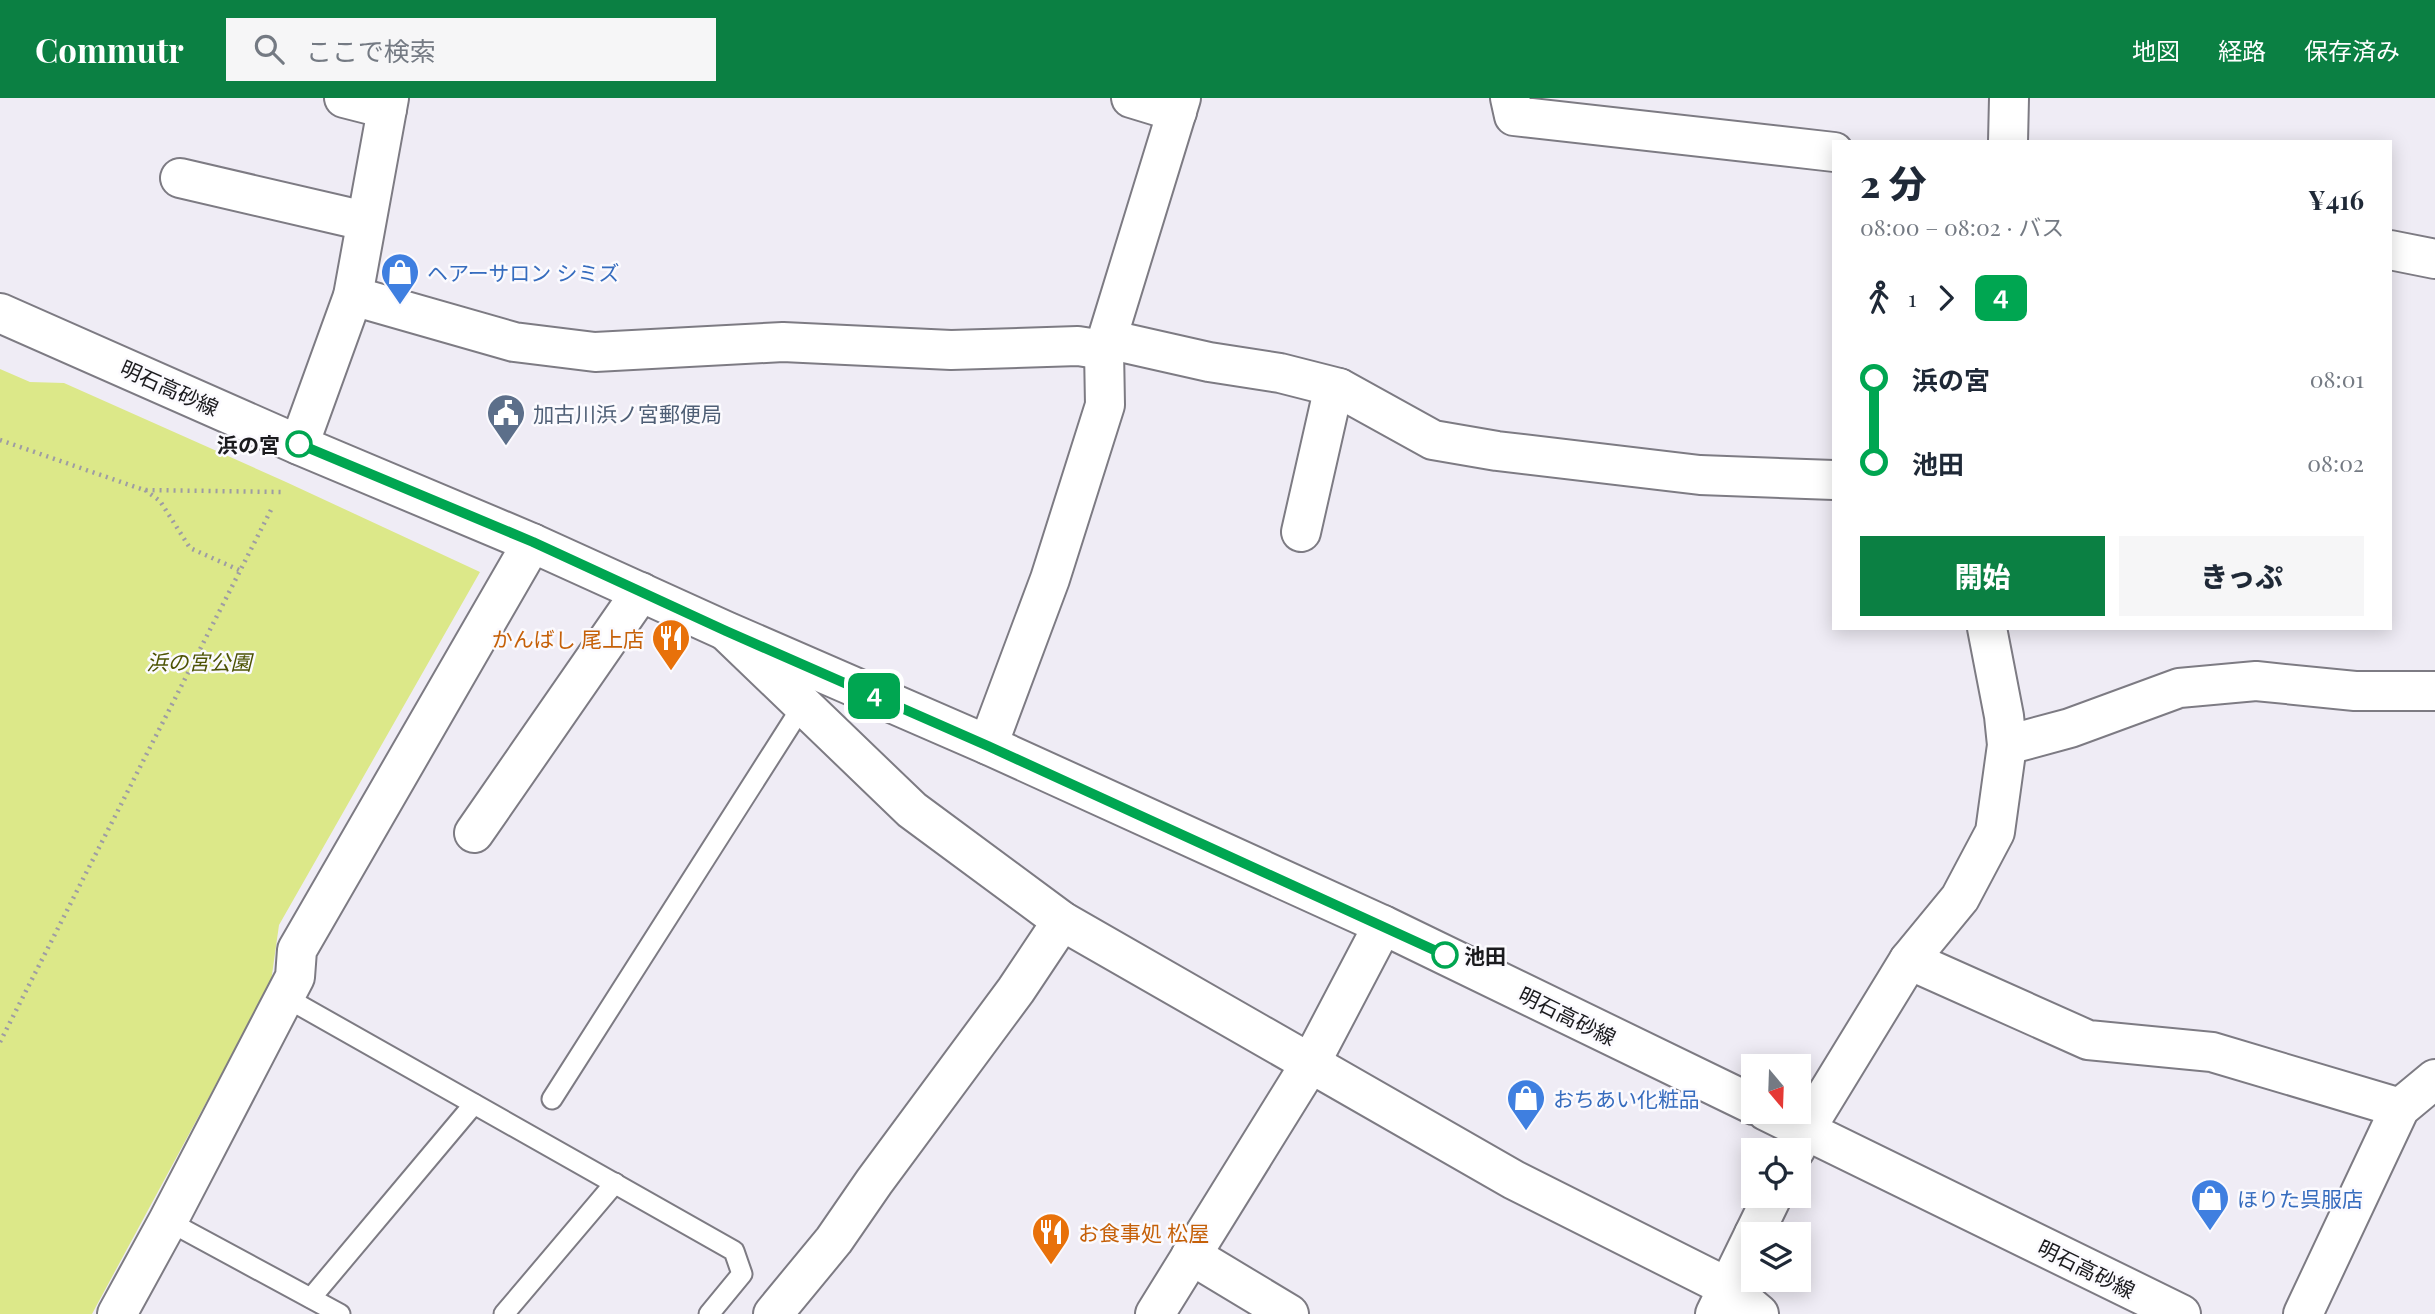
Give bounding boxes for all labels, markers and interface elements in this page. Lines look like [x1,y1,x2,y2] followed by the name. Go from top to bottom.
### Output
[226,18,716,81] search box
[35,27,184,71] text: Commutr
[250,30,288,68] icon: search
[306,33,436,68] text: ここで検索
[2132,34,2180,66] text: 地図
[2218,34,2266,66] text: 経路
[2304,34,2400,66] text: 保存済み
[1860,157,1927,208] text: 2 分
[2308,182,2364,217] text: ¥416
[1860,211,2064,242] text: 08:00 – 08:02 · バス
[379,251,421,306] shop icon: ヘアーサロン シミズ
[427,258,620,286] place label: ヘアーサロン シミズ
[1860,279,1898,317] icon: walk
[1927,279,1965,317] icon: forward
[1908,282,1917,313] text: 1
[1989,282,2013,314] text: ４
[116,353,224,421] street label: 明石高砂線
[1912,362,1990,397] text: 浜の宮
[2310,363,2364,394] text: 08:01
[485,392,527,447] public building icon: 加古川浜ノ宮郵便局
[533,399,722,427] place label: 加古川浜ノ宮郵便局
[217,430,280,458] place label: 浜の宮
[286,431,312,457] marker: 浜の宮
[1912,446,1964,481] text: 池田
[2307,447,2364,478] text: 08:02
[1860,536,2105,616] button: 開始
[2119,536,2364,616] button: きっぷ
[650,617,692,672] restaurant icon: かんばし 尾上店
[492,624,644,652] place label: かんばし 尾上店
[147,647,254,675] park label: 浜の宮公園
[851,673,897,719] line badge: ４
[862,680,886,712] text: ４
[1464,941,1506,969] place label: 池田
[1432,942,1458,968] marker: 池田
[1515,979,1621,1051] street label: 明石高砂線
[1741,1054,1811,1124] north arrow
[1741,1054,1811,1292] map controls
[1505,1077,1547,1132] shop icon: おちあい化粧品
[1553,1084,1700,1112] place label: おちあい化粧品
[1741,1138,1811,1208] button: locate
[2189,1177,2231,1232] shop icon: ほりた呉服店
[2237,1184,2363,1212] place label: ほりた呉服店
[1030,1211,1072,1266] restaurant icon: お食事処 松屋
[1078,1218,1209,1246] place label: お食事処 松屋
[1741,1222,1811,1292] button: layers
[2034,1232,2140,1304] street label: 明石高砂線

